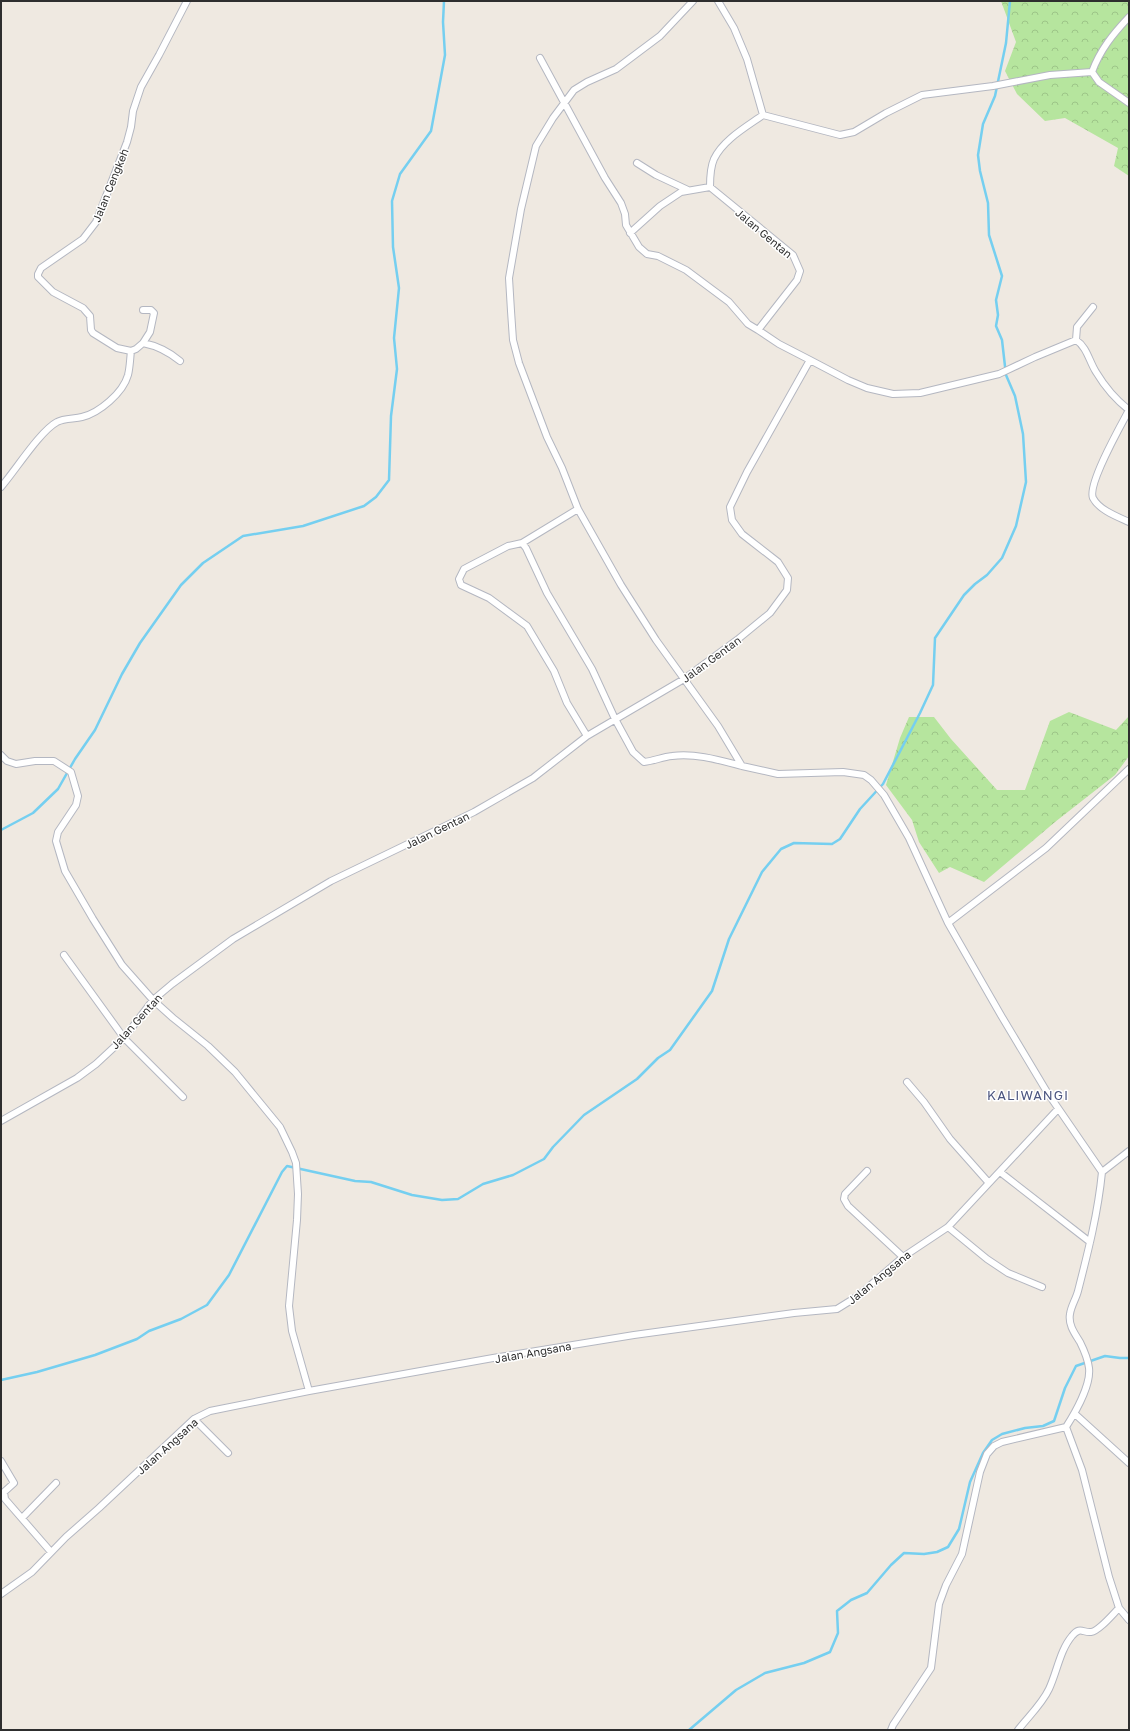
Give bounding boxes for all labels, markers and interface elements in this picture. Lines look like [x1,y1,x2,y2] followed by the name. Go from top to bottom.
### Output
[89,146,131,224] street label: Jalan Cengkeh
[733,206,795,260] street label: Jalan Gentan
[679,633,743,685] street label: Jalan Gentan
[403,809,471,851] street label: Jalan Gentan
[108,991,164,1051] street label: Jalan Gentan
[987,1087,1069,1103] district label: KALIWANGI
[845,1248,913,1306] street label: Jalan Angsana
[494,1339,572,1365] street label: Jalan Angsana
[134,1415,200,1477] street label: Jalan Angsana

